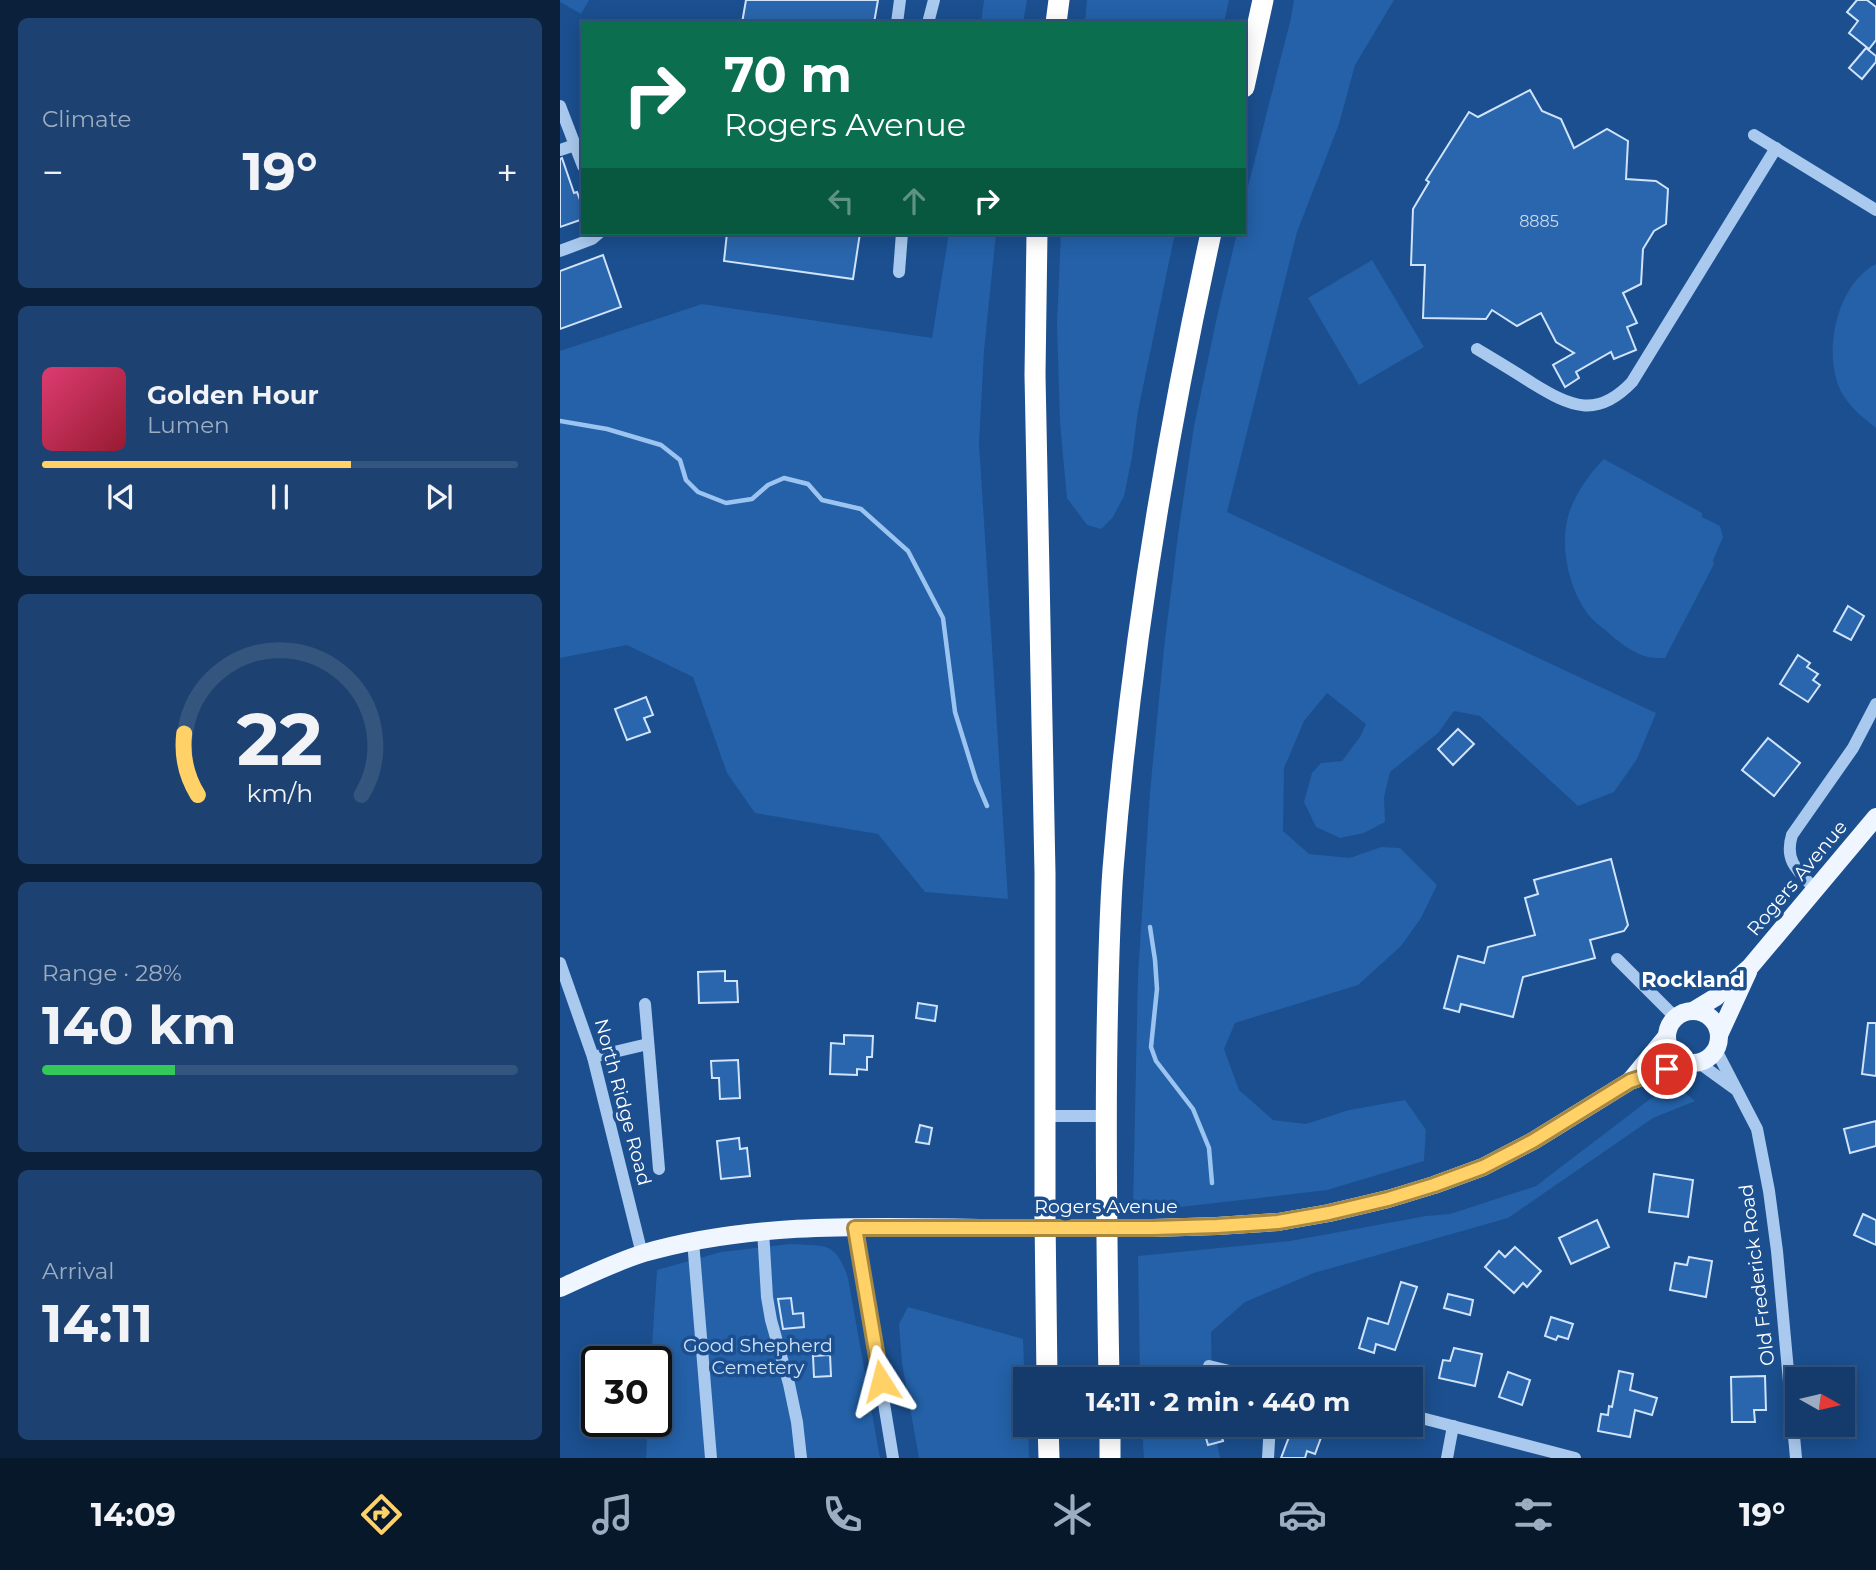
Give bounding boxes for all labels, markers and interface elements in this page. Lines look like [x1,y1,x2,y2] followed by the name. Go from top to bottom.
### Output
[724,45,852,104] text: 70 m
[609,49,700,140] icon: right
[42,105,131,133] text: Climate
[724,105,966,144] text: Rogers Avenue
[242,140,318,203] text: 19°
[42,149,64,196] text: −
[496,149,518,196] text: +
[822,182,860,220] icon: left
[895,182,933,220] icon: ahead
[968,182,1006,220] icon: right
[1519,212,1559,231] house number: 8885
[147,379,319,411] text: Golden Hour
[147,411,230,439] text: Lumen
[102,478,140,516] icon: previous
[261,478,299,516] icon: pause
[420,478,458,516] icon: next
[237,695,323,783] text: 22
[247,778,313,808] text: km/h
[1742,816,1852,940] street label: Rogers Avenue
[42,959,182,987] text: Range · 28%
[1641,967,1745,992] district label: Rockland
[42,994,237,1057] text: 140 km
[590,1016,656,1188] street label: North Ridge Road
[1637,1039,1697,1099] pin
[1648,1050,1686,1088] icon: arrive
[1734,1183,1780,1367] street label: Old Frederick Road
[1034,1195,1178,1218] street label: Rogers Avenue
[42,1257,115,1285] text: Arrival
[42,1292,153,1355] text: 14:11
[683,1334,833,1379] park label: Good Shepherd Cemetery
[844,1344,918,1418] position arrow
[581,1346,672,1437] speed limit sign: 30
[1785,1367,1855,1437] north arrow
[1785,1367,1855,1437] map controls
[1086,1386,1350,1418] text: 14:11 · 2 min · 440 m
[357,1490,406,1539] icon: directions
[588,1490,637,1539] icon: music
[818,1490,867,1539] icon: phone
[1048,1490,1097,1539] icon: climate
[1278,1490,1327,1539] icon: car
[1509,1490,1558,1539] icon: filters
[91,1495,176,1534] text: 14:09
[1739,1495,1785,1534] text: 19°

